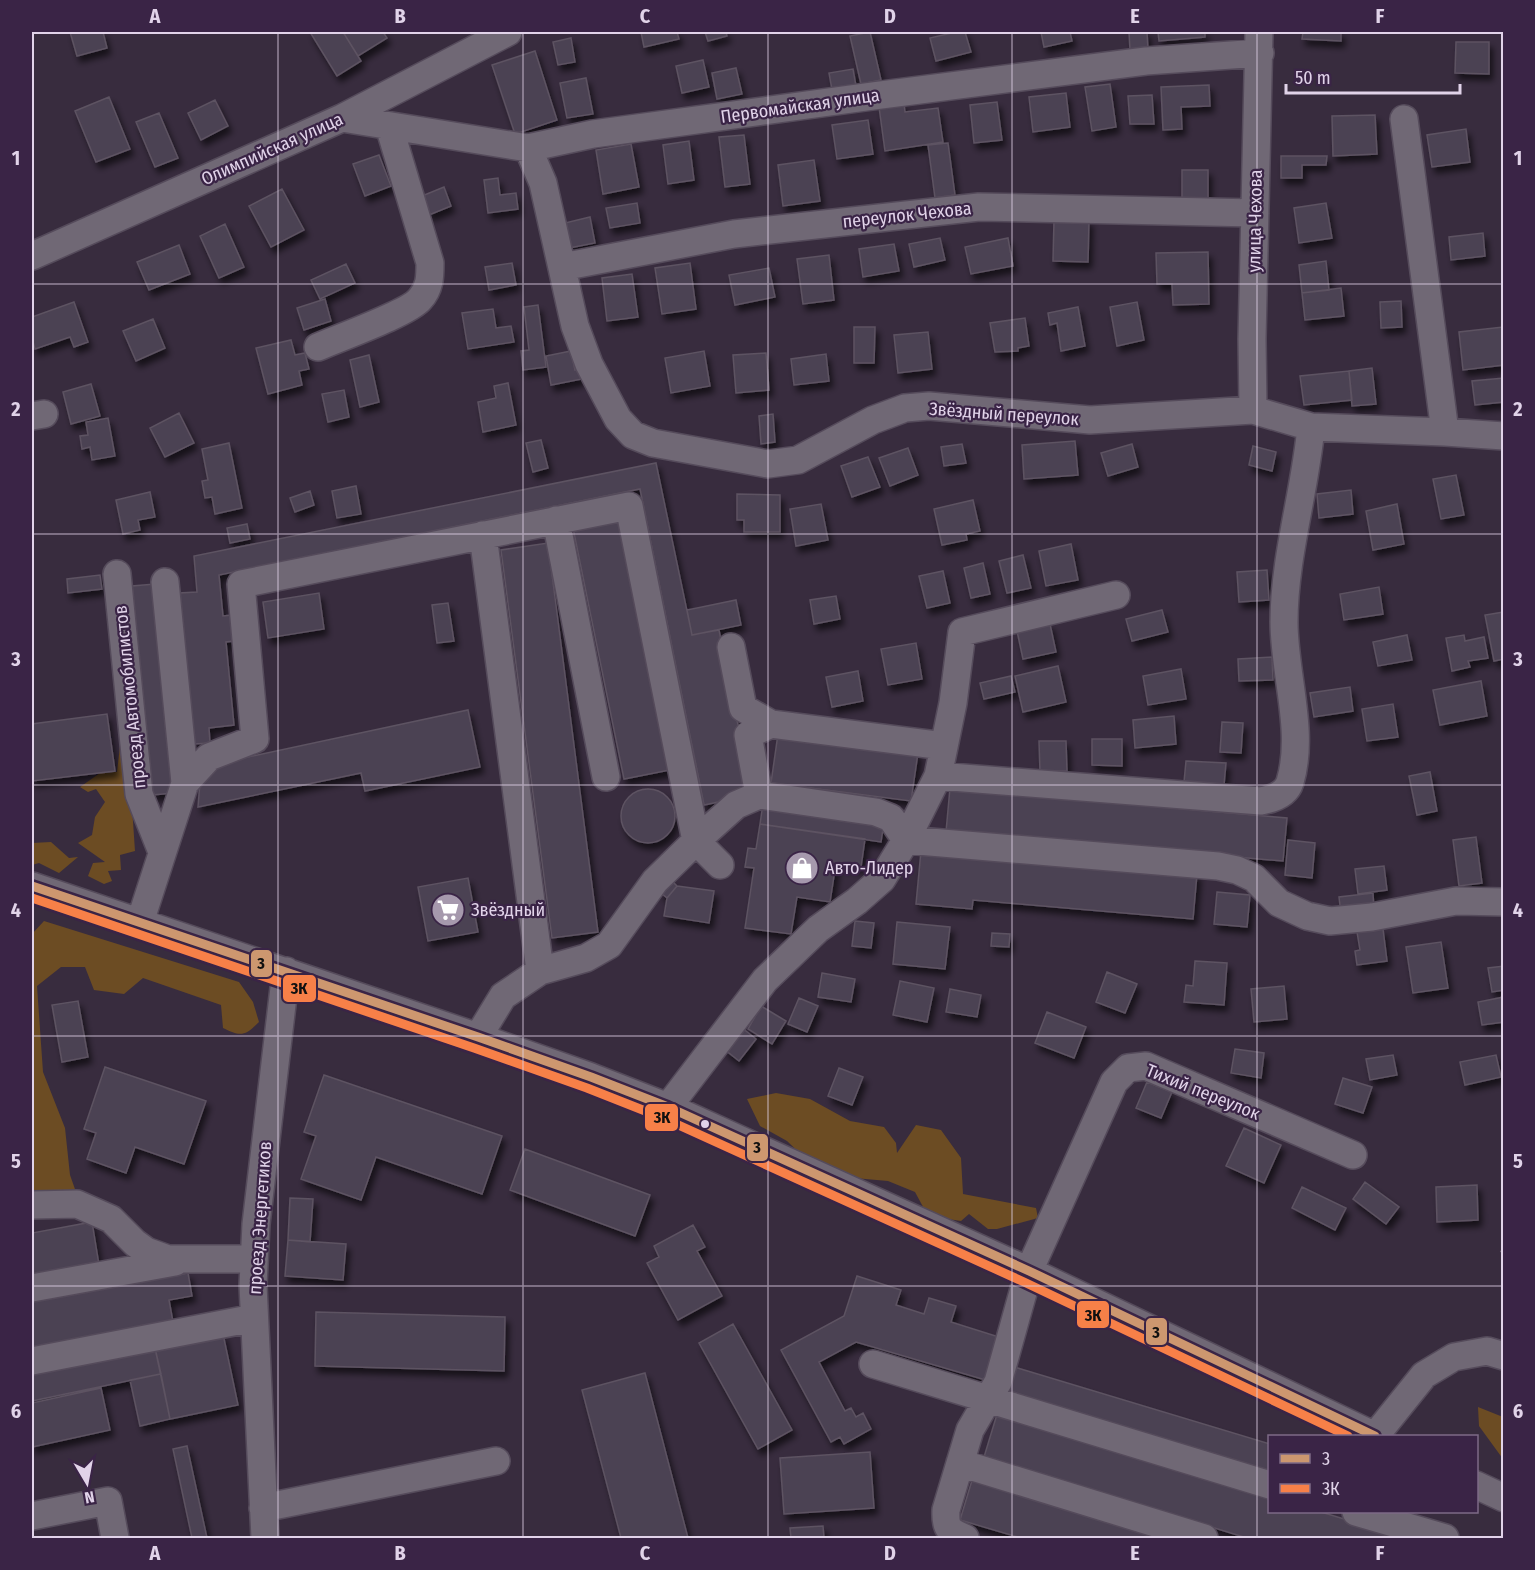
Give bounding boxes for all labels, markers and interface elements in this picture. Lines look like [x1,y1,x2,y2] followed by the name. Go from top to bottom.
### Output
[149,4,162,28] text: A
[394,4,406,28] text: B
[640,4,651,28] text: C
[884,4,896,28] text: D
[1130,4,1140,28] text: E
[1376,4,1385,28] text: F
[1286,57,1460,95] scale bar
[1295,67,1331,89] text: 50 m
[719,84,881,128] street label: Первомайская улица
[198,108,346,190] street label: Олимпийская улица
[12,146,20,170] text: 1
[1514,146,1522,170] text: 1
[1243,169,1267,273] street label: улица Чехова
[841,197,973,233] street label: переулок Чехова
[10,397,21,421] text: 2
[1512,397,1523,421] text: 2
[928,398,1080,430] street label: Звёздный переулок
[109,604,151,790] street label: проезд Автомобилистов
[10,647,21,671] text: 3
[1512,647,1523,671] text: 3
[784,850,820,886] shop icon: Авто-Лидер
[825,857,913,879] place label: Авто-Лидер
[430,892,466,928] supermarket icon: Звёздный
[11,898,21,922] text: 4
[1513,898,1523,922] text: 4
[471,899,545,921] place label: Звёздный
[250,949,273,978] line badge: 3
[256,954,265,973] text: 3
[282,974,317,1003] line badge: 3К
[290,979,308,998] text: 3К
[1143,1059,1264,1125] street label: Тихий переулок
[644,1103,679,1132] line badge: 3К
[653,1108,671,1127] text: 3К
[699,1118,711,1130] unlabelled marker
[746,1133,769,1162] line badge: 3
[752,1138,761,1157] text: 3
[244,1141,276,1295] street label: проезд Энергетиков
[11,1149,21,1173] text: 5
[1513,1149,1523,1173] text: 5
[1076,1300,1110,1329] line badge: 3К
[1084,1306,1102,1325] text: 3К
[1145,1317,1168,1346] line badge: 3
[1151,1323,1160,1342] text: 3
[11,1399,21,1423] text: 6
[1513,1399,1523,1423] text: 6
[1268,1435,1478,1513] legend
[1322,1448,1330,1470] text: 3
[57,1453,117,1513] north arrow
[1322,1478,1340,1500] text: 3К
[83,1487,96,1507] text: N
[149,1541,162,1565] text: A
[394,1541,406,1565] text: B
[640,1541,651,1565] text: C
[884,1541,896,1565] text: D
[1130,1541,1140,1565] text: E
[1376,1541,1385,1565] text: F

